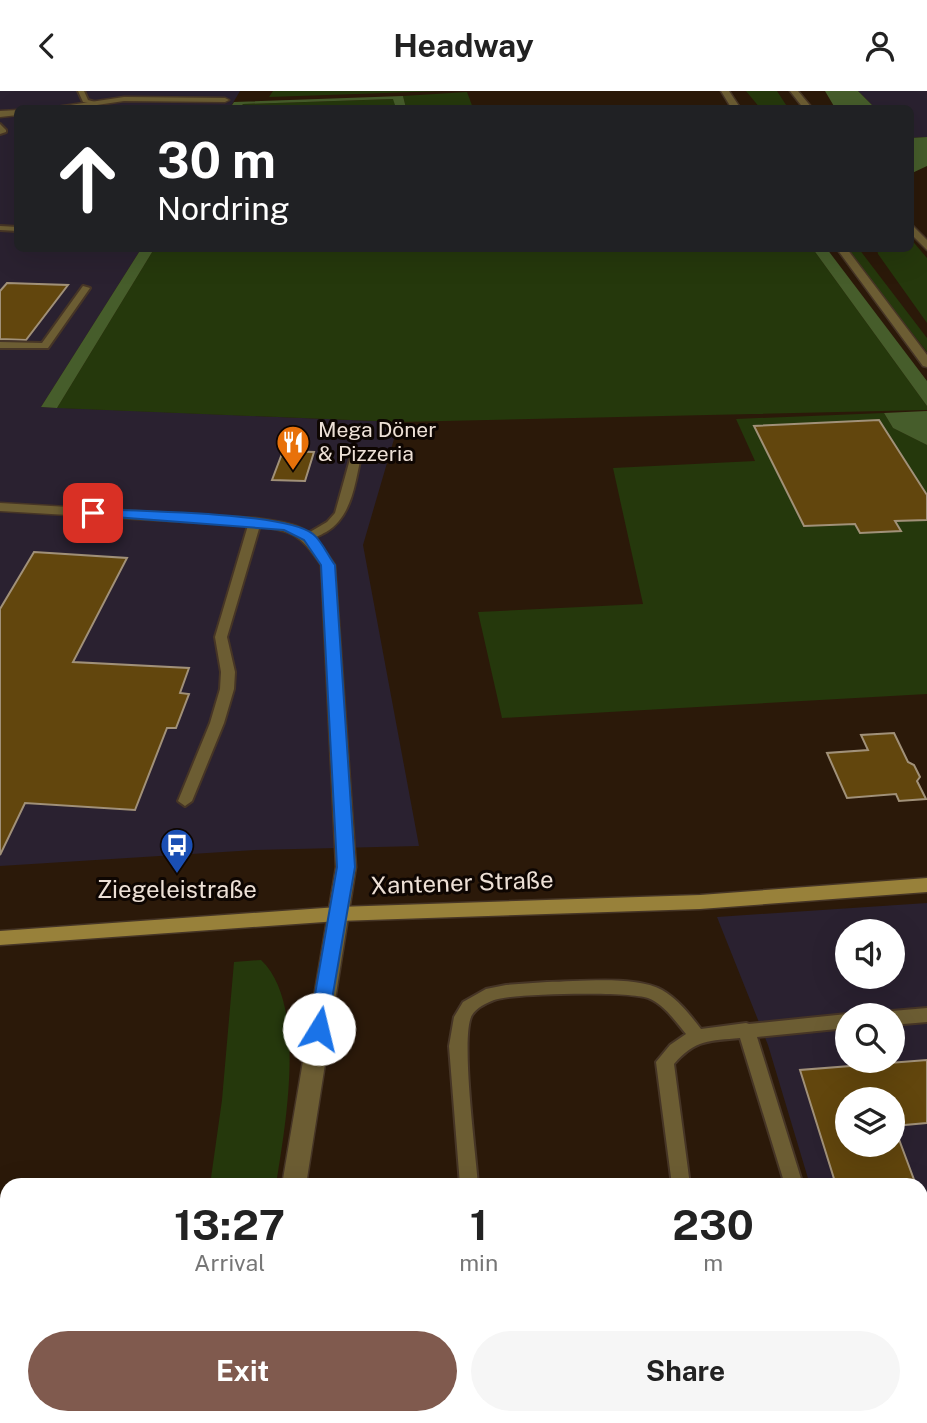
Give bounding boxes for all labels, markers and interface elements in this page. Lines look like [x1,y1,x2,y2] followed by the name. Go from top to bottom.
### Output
[28,27,66,65] icon: back
[393,27,534,64] text: Headway
[861,27,899,65] icon: person
[157,131,276,189] text: 30 m
[42,133,133,224] icon: ahead
[157,190,290,227] text: Nordring
[318,417,436,466] place label: Mega Döner & Pizzeria
[274,423,312,472] restaurant icon: Mega Döner & Pizzeria
[63,483,123,543] pin
[74,494,112,532] icon: arrive
[158,826,196,875] bus stop icon: Ziegeleistraße
[370,865,554,899] street label: Xantener Straße
[97,875,257,903] place label: Ziegeleistraße
[835,919,905,1157] map controls
[835,919,905,989] button: sound
[282,992,356,1066] position arrow
[835,1003,905,1073] button: search
[835,1087,905,1157] button: layers
[174,1200,285,1249] text: 13:27
[470,1200,488,1249] text: 1
[672,1200,754,1249] text: 230
[194,1249,265,1276] text: Arrival
[459,1249,498,1276] text: min
[703,1249,723,1276] text: m
[28,1331,457,1411] button: Exit
[471,1331,900,1411] button: Share

